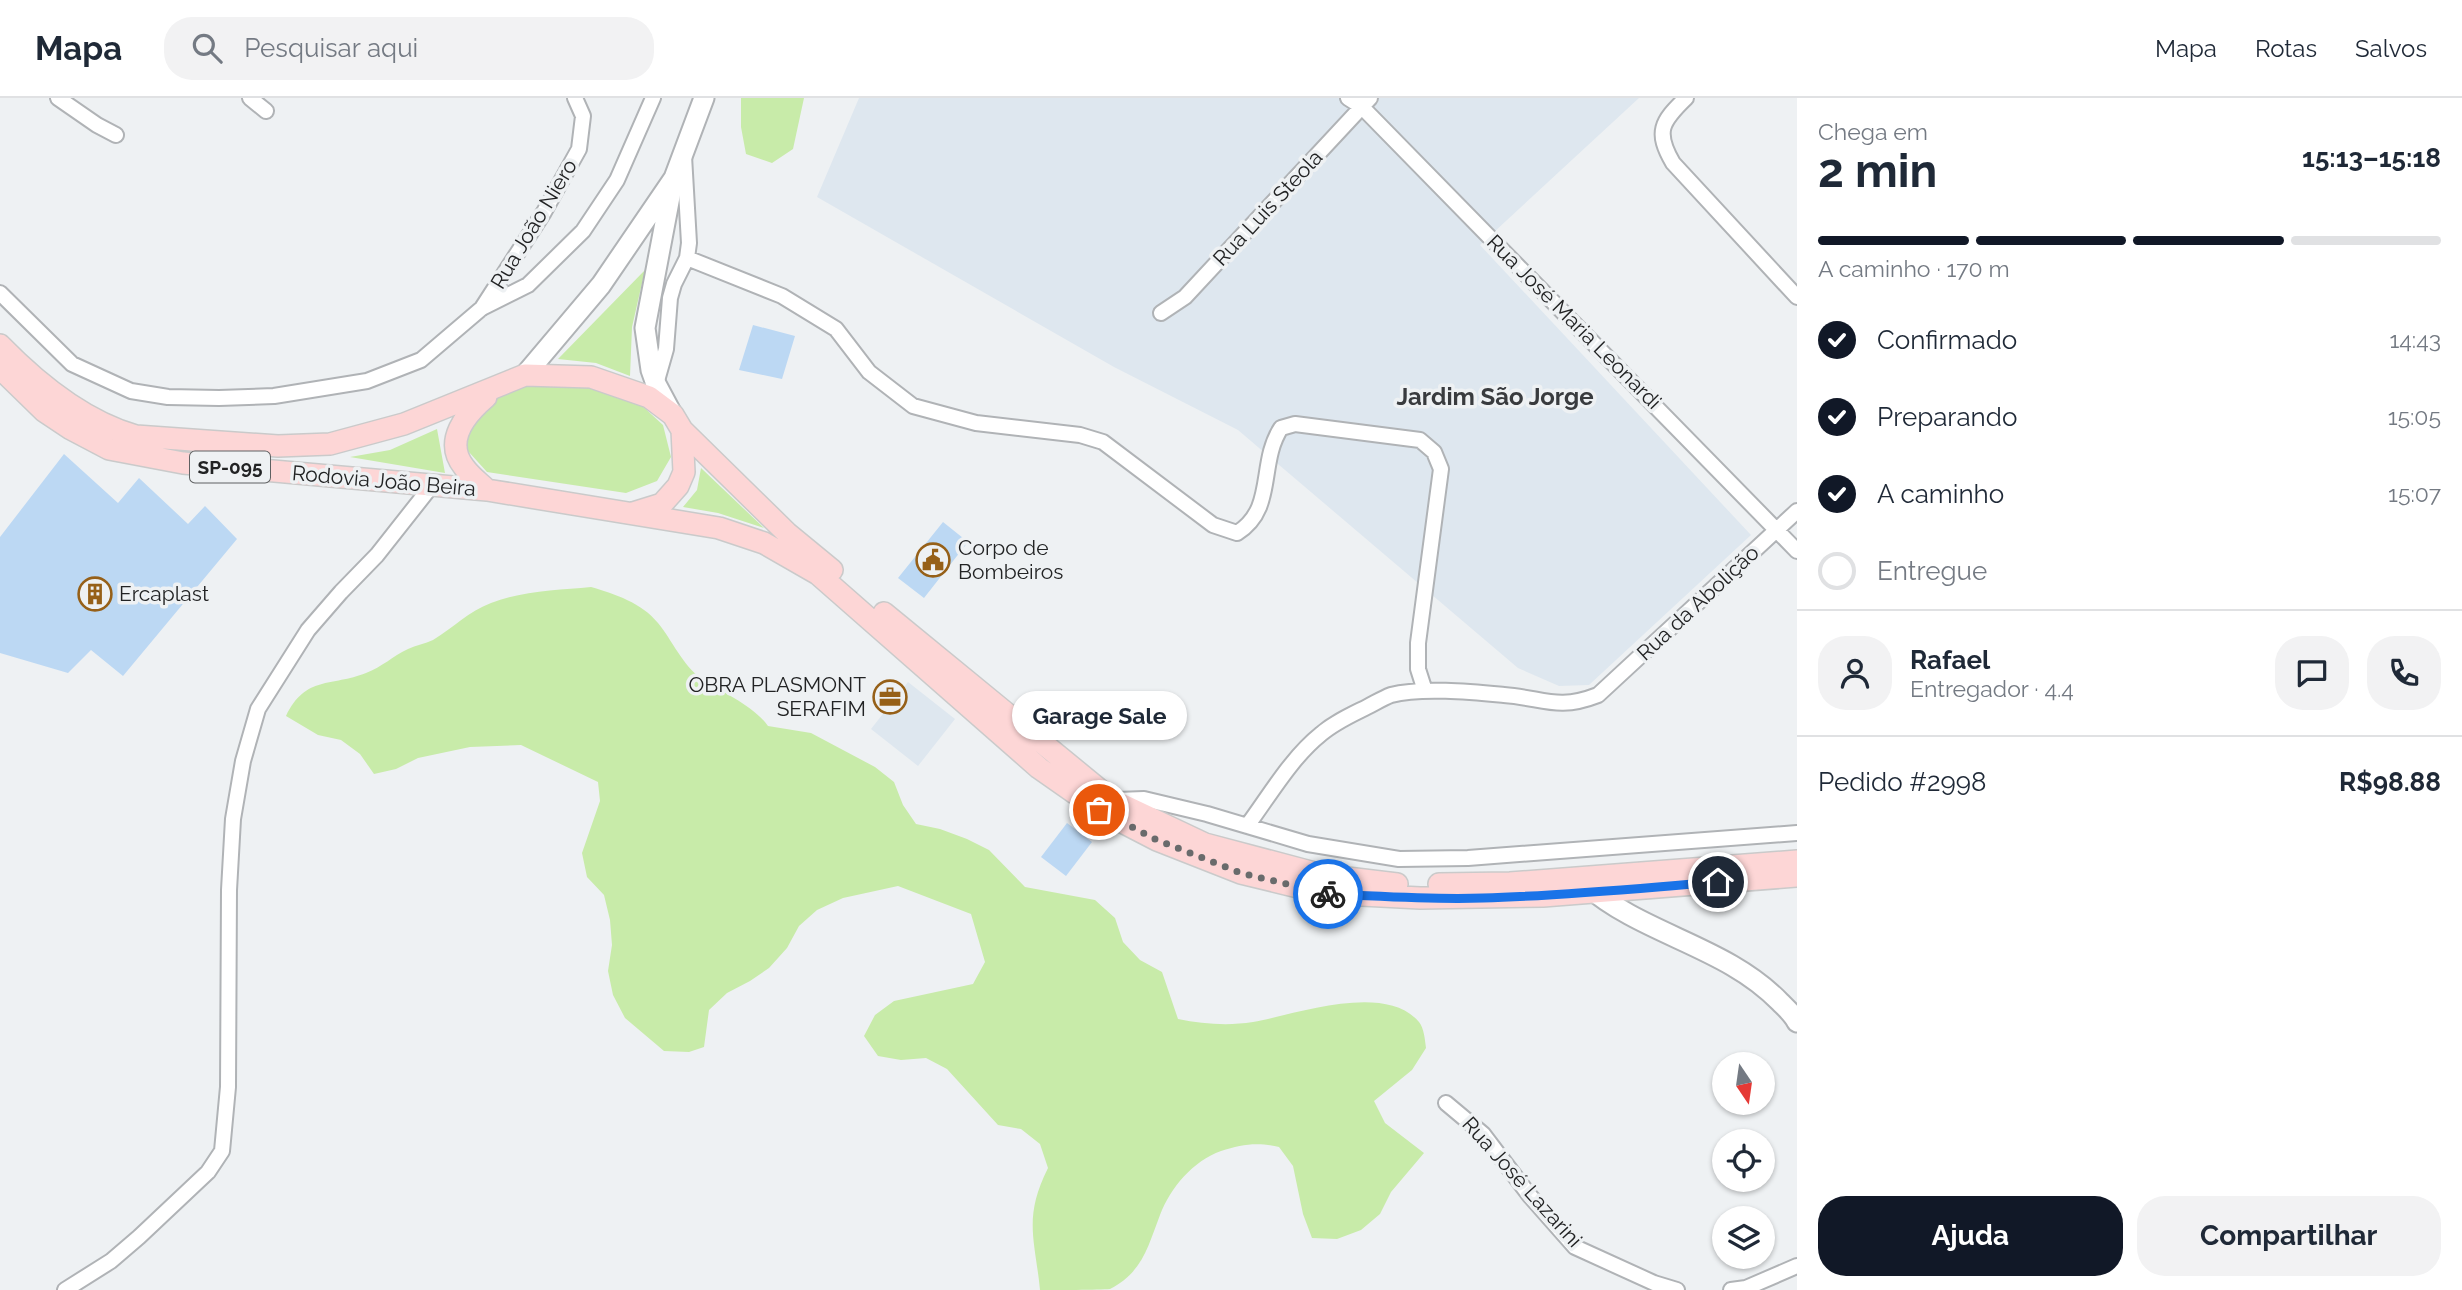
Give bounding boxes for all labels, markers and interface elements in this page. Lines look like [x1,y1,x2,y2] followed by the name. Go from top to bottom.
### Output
[164,17,654,80] search box
[35,29,122,68] text: Mapa
[188,29,226,67] icon: search
[244,33,418,63] text: Pesquisar aqui
[2155,34,2217,63] text: Mapa
[2255,34,2317,63] text: Rotas
[2355,34,2427,63] text: Salvos
[1818,118,1928,145] text: Chega em
[2302,143,2441,173] text: 15:13–15:18
[1818,144,1937,198] text: 2 min
[1208,145,1328,271] street label: Rua Luis Steola
[485,154,582,293] street label: Rua João Niero
[1482,229,1667,414] street label: Rua José Maria Leonardi
[1818,255,2010,282] text: A caminho · 170 m
[1818,321,1856,359] icon: check
[1877,325,2017,355] text: Confirmado
[2389,326,2441,353] text: 14:43
[1396,382,1594,411] district label: Jardim São Jorge
[1818,398,1856,436] icon: check
[1877,402,2017,432] text: Preparando
[2388,403,2441,430] text: 15:05
[190,452,270,482] road number: SP-095
[291,460,477,501] street label: Rodovia João Beira
[1818,475,1856,513] icon: check
[1877,479,2004,509] text: A caminho
[2388,480,2441,507] text: 15:07
[958,535,1063,584] place label: Corpo de Bombeiros
[1632,540,1764,665] street label: Rua da Abolição
[914,541,952,579] public building icon: Corpo de Bombeiros
[1877,556,1987,586] text: Entregue
[76,575,114,613] building icon: Ercaplast
[119,581,209,606] place label: Ercaplast
[1818,636,1892,710] button: person
[2275,636,2349,710] button: chat
[2367,636,2441,710] button: phone
[1910,645,1990,675] text: Rafael
[688,672,866,721] place label: OBRA PLASMONT SERAFIM
[1910,675,2074,702] text: Entregador · 4.4
[871,678,909,716] office icon: OBRA PLASMONT SERAFIM
[1012,691,1186,740] callout: Garage Sale
[1032,702,1167,729] text: Garage Sale
[1818,767,1986,797] text: Pedido #2998
[2339,767,2441,797] text: R$98.88
[1069,780,1129,840] pin
[1080,791,1118,829] icon: bag
[1688,852,1748,912] pin
[1293,859,1363,929] courier
[1699,863,1737,901] icon: home
[1309,875,1347,913] icon: bike
[1712,1052,1774,1115] north arrow
[1712,1052,1775,1269] map controls
[1457,1111,1587,1252] street label: Rua José Lazarini
[1712,1129,1775,1192] button: locate
[1818,1196,2123,1276] button: Ajuda
[2137,1196,2441,1276] button: Compartilhar
[1712,1206,1775,1269] button: layers

